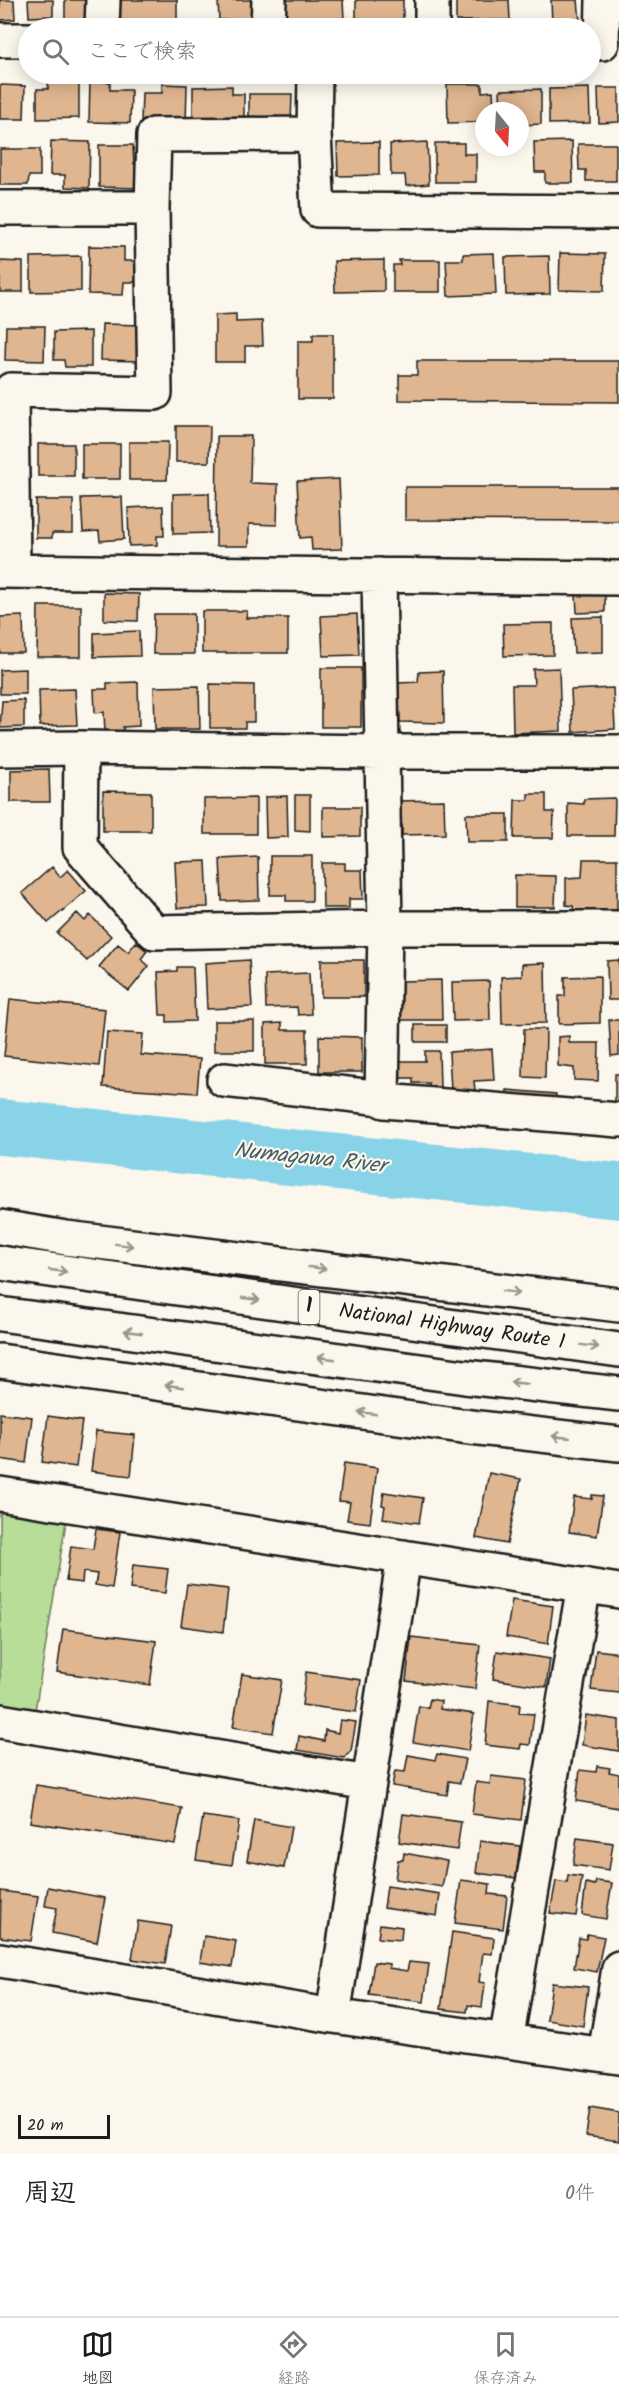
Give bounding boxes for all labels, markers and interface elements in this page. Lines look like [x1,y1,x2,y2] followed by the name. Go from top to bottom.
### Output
[18,18,601,84] search box
[39,35,72,68] icon: search
[87,35,197,70] text: ここで検索
[475,102,529,156] north arrow
[232,1134,392,1185] water label: Numagawa River
[113,1239,133,1250] one-way arrow
[307,1263,327,1274] one-way arrow
[48,1265,67,1276] one-way arrow
[500,1286,520,1297] one-way arrow
[298,1290,320,1324] road number: 1
[241,1293,260,1304] one-way arrow
[337,1295,567,1359] street label: National Highway Route 1
[123,1326,143,1337] one-way arrow
[579,1341,599,1352] one-way arrow
[316,1353,336,1364] one-way arrow
[510,1377,530,1388] one-way arrow
[165,1380,185,1391] one-way arrow
[358,1407,378,1418] one-way arrow
[551,1431,571,1442] one-way arrow
[18,2112,110,2140] scale bar
[27,2113,63,2138] text: 20 m
[24,2173,76,2215] text: 周辺
[565,2178,595,2210] text: 0件
[81,2328,114,2391] tab: 地図
[277,2328,310,2391] tab: 経路
[473,2328,537,2391] tab: 保存済み

